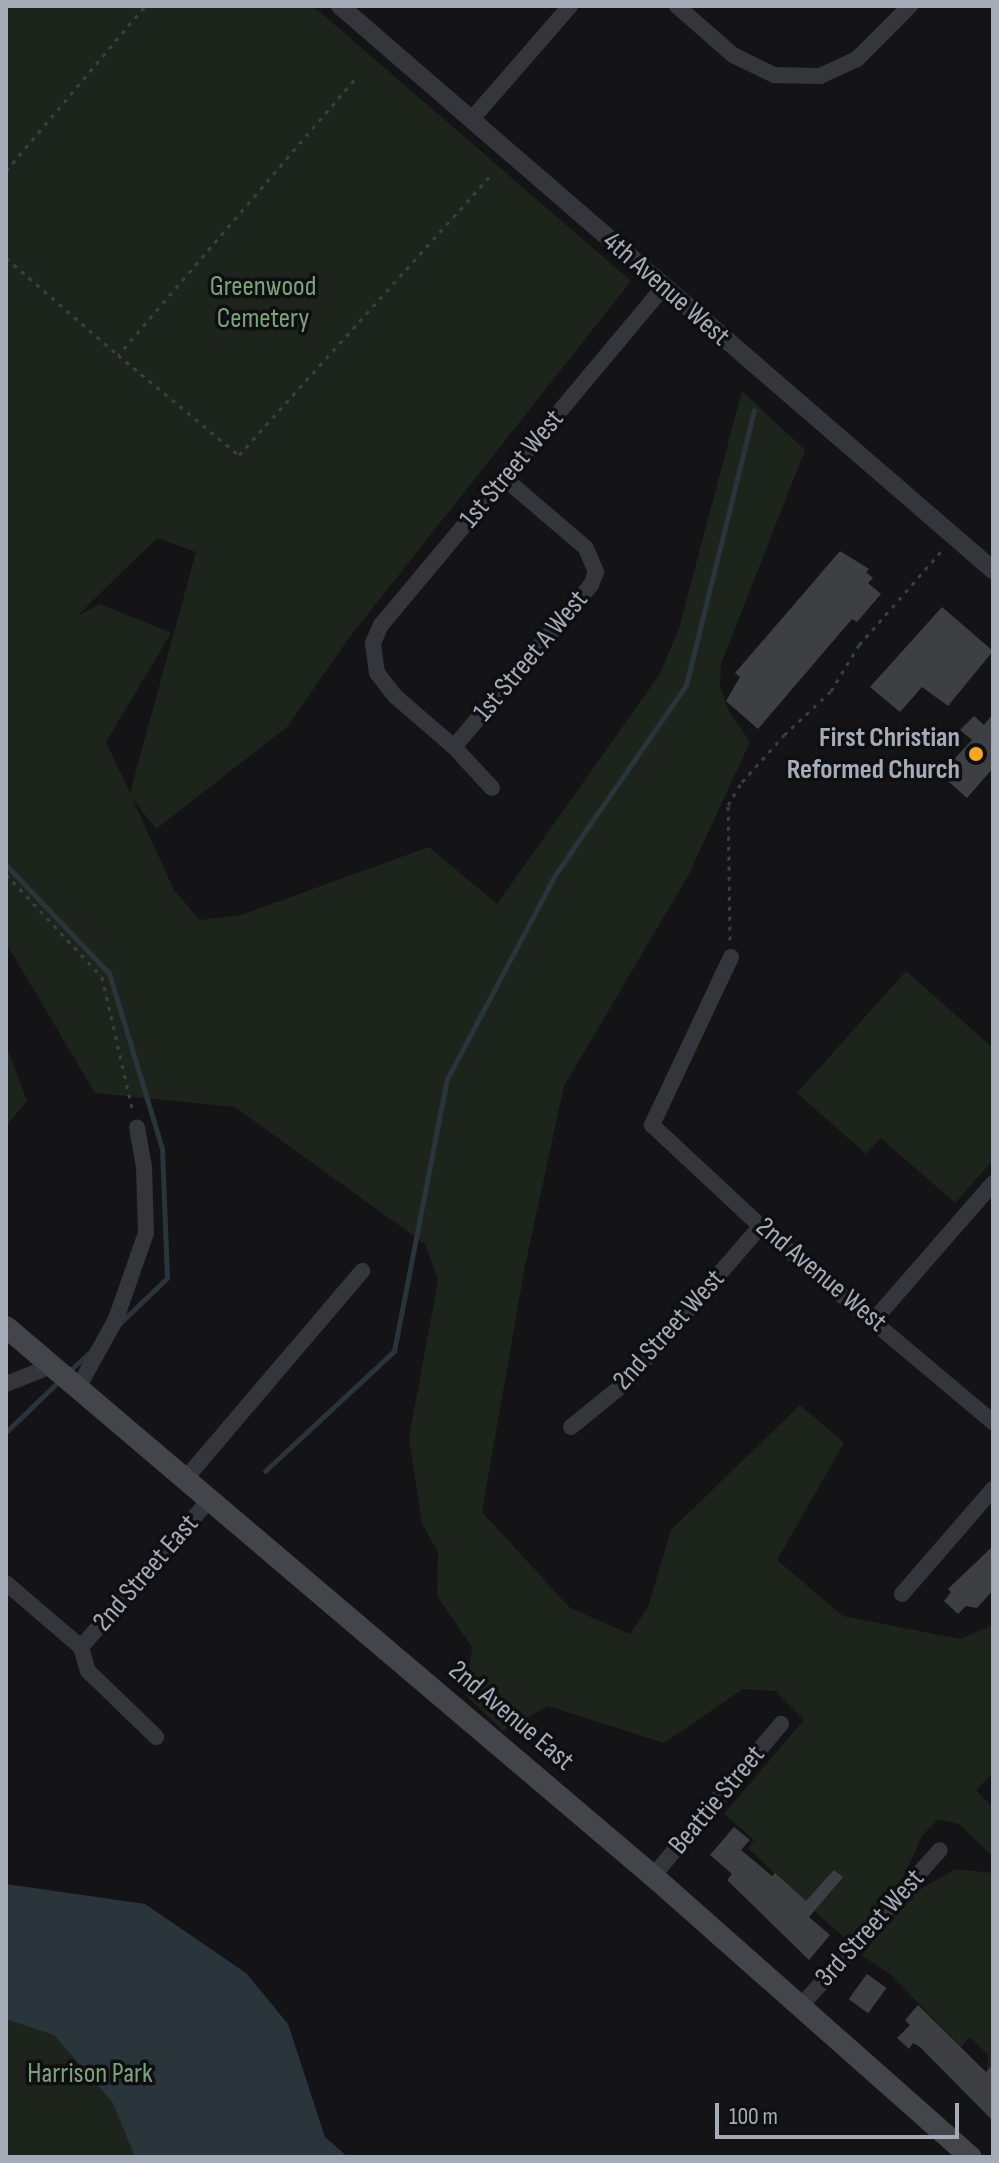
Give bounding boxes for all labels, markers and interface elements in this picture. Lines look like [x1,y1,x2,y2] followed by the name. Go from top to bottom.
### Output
[596,225,736,353] street label: 4th Avenue West
[210,270,316,336] park label: Greenwood Cemetery
[453,403,571,535] street label: 1st Street West
[467,584,595,728] street label: 1st Street A West
[787,721,960,787] place label: First Christian Reformed Church
[967,745,985,763] marker: First Christian Reformed Church
[749,1211,893,1339] street label: 2nd Avenue West
[606,1263,732,1397] street label: 2nd Street West
[86,1508,206,1638] street label: 2nd Street East
[442,1654,580,1778] street label: 2nd Avenue East
[662,1739,772,1861] street label: Beattie Street
[808,1862,932,1994] street label: 3rd Street West
[27,2057,153,2091] park label: Harrison Park
[719,2087,963,2137] scale bar
[729,2102,778,2131] text: 100 m

